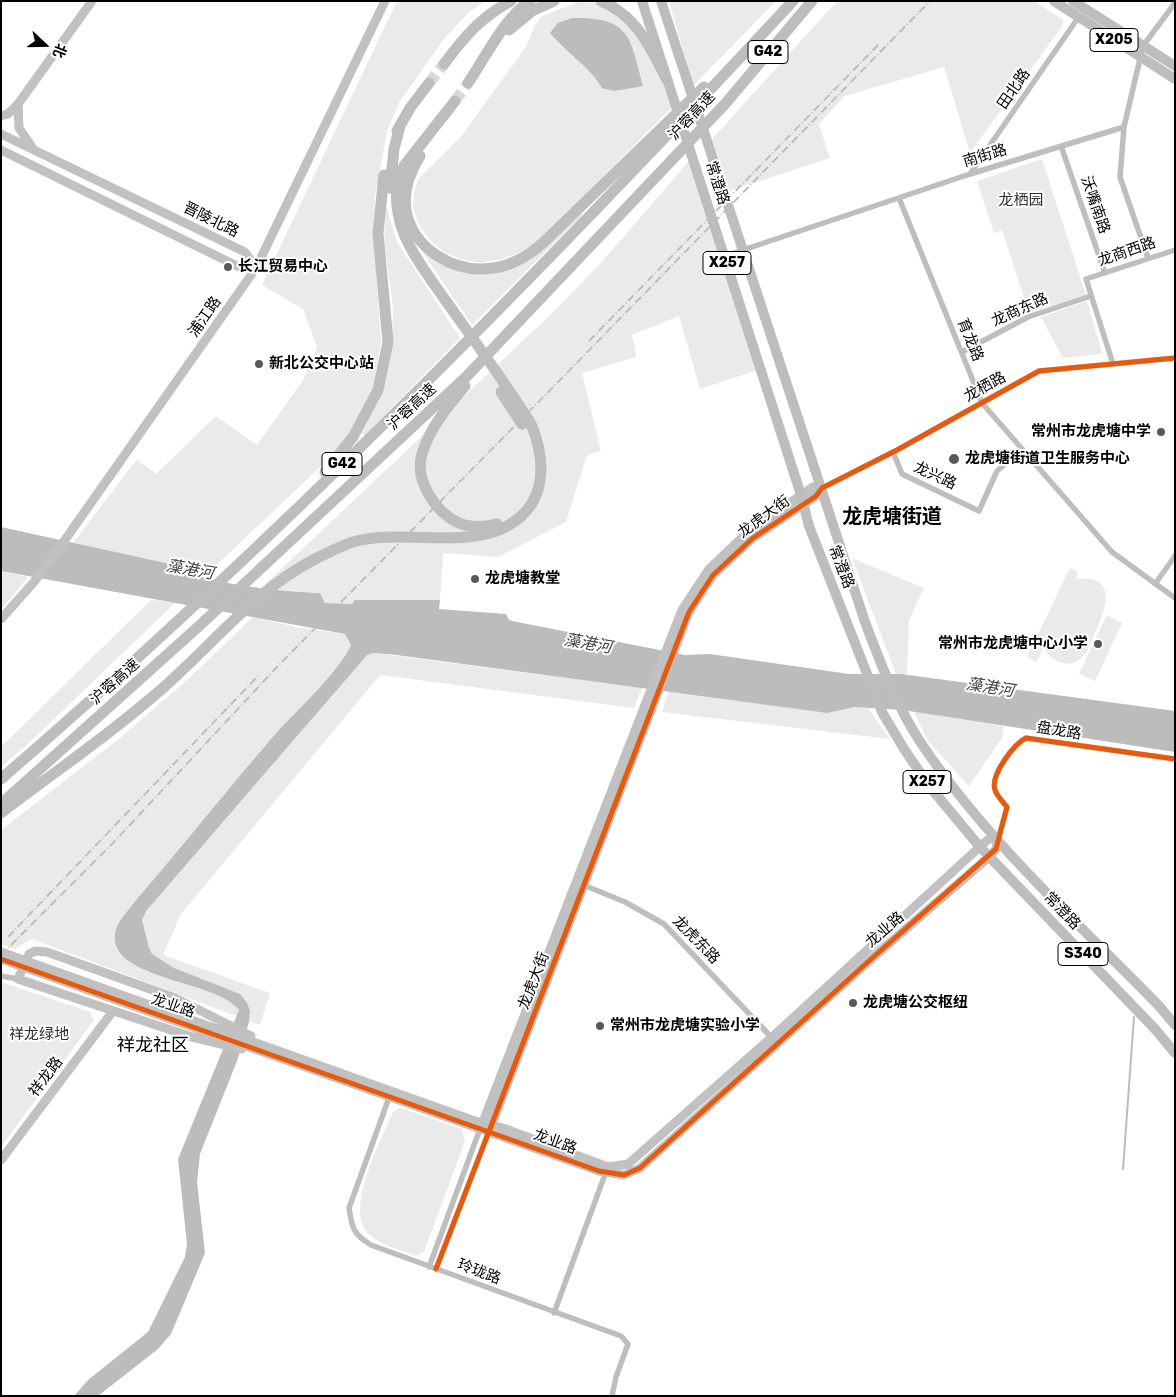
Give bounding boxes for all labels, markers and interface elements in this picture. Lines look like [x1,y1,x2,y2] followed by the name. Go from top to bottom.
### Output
[20,20,70,70] north arrow
[1090,28,1138,52] road number: X205
[49,41,70,60] text: 北
[748,41,788,64] road number: G42
[994,65,1034,113] street label: 田北路
[665,88,719,144] street label: 沪蓉高速
[961,141,1009,171] street label: 南街路
[701,159,733,207] street label: 常澄路
[1077,174,1113,236] street label: 沃嘴南路
[999,192,1043,210] park label: 龙栖园
[180,199,242,241] street label: 晋陵北路
[1096,234,1158,270] street label: 龙商西路
[703,252,751,274] road number: X257
[238,258,328,276] place label: 长江贸易中心
[222,261,234,273] marker: 长江贸易中心
[989,290,1051,330] street label: 龙商东路
[185,293,225,341] street label: 浦江路
[953,316,987,364] street label: 育龙路
[269,355,374,373] place label: 新北公交中心站
[253,358,265,370] marker: 新北公交中心站
[961,368,1009,406] street label: 龙栖路
[384,380,440,434] street label: 沪蓉高速
[1031,423,1151,441] place label: 常州市龙虎塘中学
[1155,426,1167,438] marker: 常州市龙虎塘中学
[965,450,1130,468] place label: 龙虎塘街道卫生服务中心
[322,452,362,476] road number: G42
[947,452,961,466] marker: 龙虎塘街道卫生服务中心
[911,458,959,494] street label: 龙兴路
[734,492,794,542] street label: 龙虎大街
[842,505,942,529] district label: 龙虎塘街道
[825,543,857,591] street label: 常澄路
[165,556,215,584] water label: 藻港河
[485,570,560,588] place label: 龙虎塘教堂
[469,573,481,585] marker: 龙虎塘教堂
[563,630,613,658] water label: 藻港河
[938,635,1088,653] place label: 常州市龙虎塘中心小学
[1092,638,1104,650] marker: 常州市龙虎塘中心小学
[87,655,143,709] street label: 沪蓉高速
[965,675,1015,701] water label: 藻港河
[1035,719,1083,743] street label: 盘龙路
[903,770,951,794] road number: X257
[1040,889,1084,933] street label: 常澄路
[862,908,908,952] street label: 龙业路
[669,912,723,968] street label: 龙虎东路
[1058,942,1108,966] road number: S340
[515,950,553,1012] street label: 龙虎大街
[149,990,197,1022] street label: 龙业路
[863,994,968,1012] place label: 龙虎塘公交枢纽
[847,997,859,1009] marker: 龙虎塘公交枢纽
[610,1017,760,1035] place label: 常州市龙虎塘实验小学
[594,1020,606,1032] marker: 常州市龙虎塘实验小学
[9,1026,69,1044] park label: 祥龙绿地
[117,1035,189,1057] district label: 祥龙社区
[25,1054,67,1100] street label: 祥龙路
[531,1126,579,1158] street label: 龙业路
[455,1256,503,1288] street label: 玲珑路

